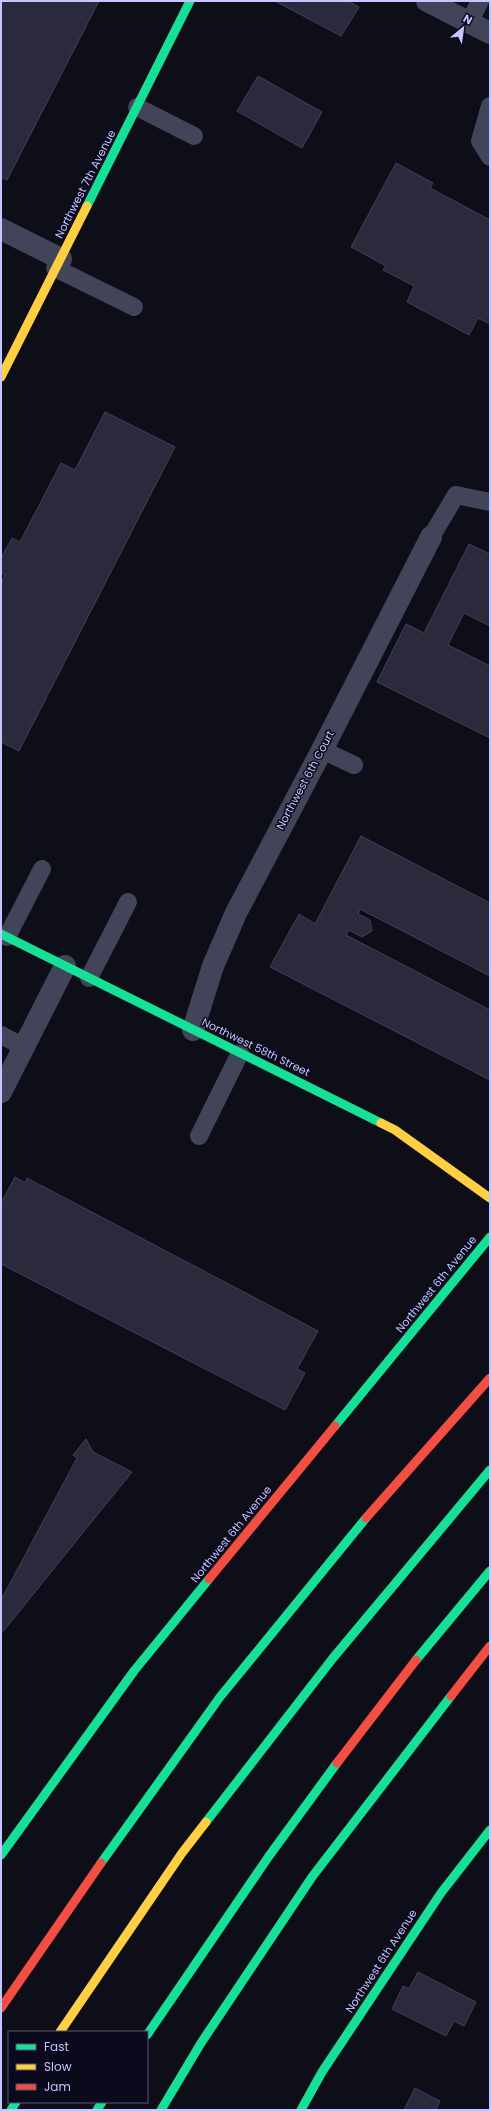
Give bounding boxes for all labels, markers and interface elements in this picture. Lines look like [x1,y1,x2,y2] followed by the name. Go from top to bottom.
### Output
[443,8,483,48] north arrow
[460,10,475,28] text: N
[51,127,119,241] street label: Northwest 7th Avenue
[272,728,338,832] street label: Northwest 6th Court
[199,1014,313,1080] street label: Northwest 58th Street
[392,1232,480,1336] street label: Northwest 6th Avenue
[187,1482,275,1586] street label: Northwest 6th Avenue
[341,1906,421,2016] street label: Northwest 6th Avenue
[8,2031,148,2103] legend
[44,2038,69,2055] text: Fast
[44,2058,72,2075] text: Slow
[44,2078,71,2095] text: Jam

